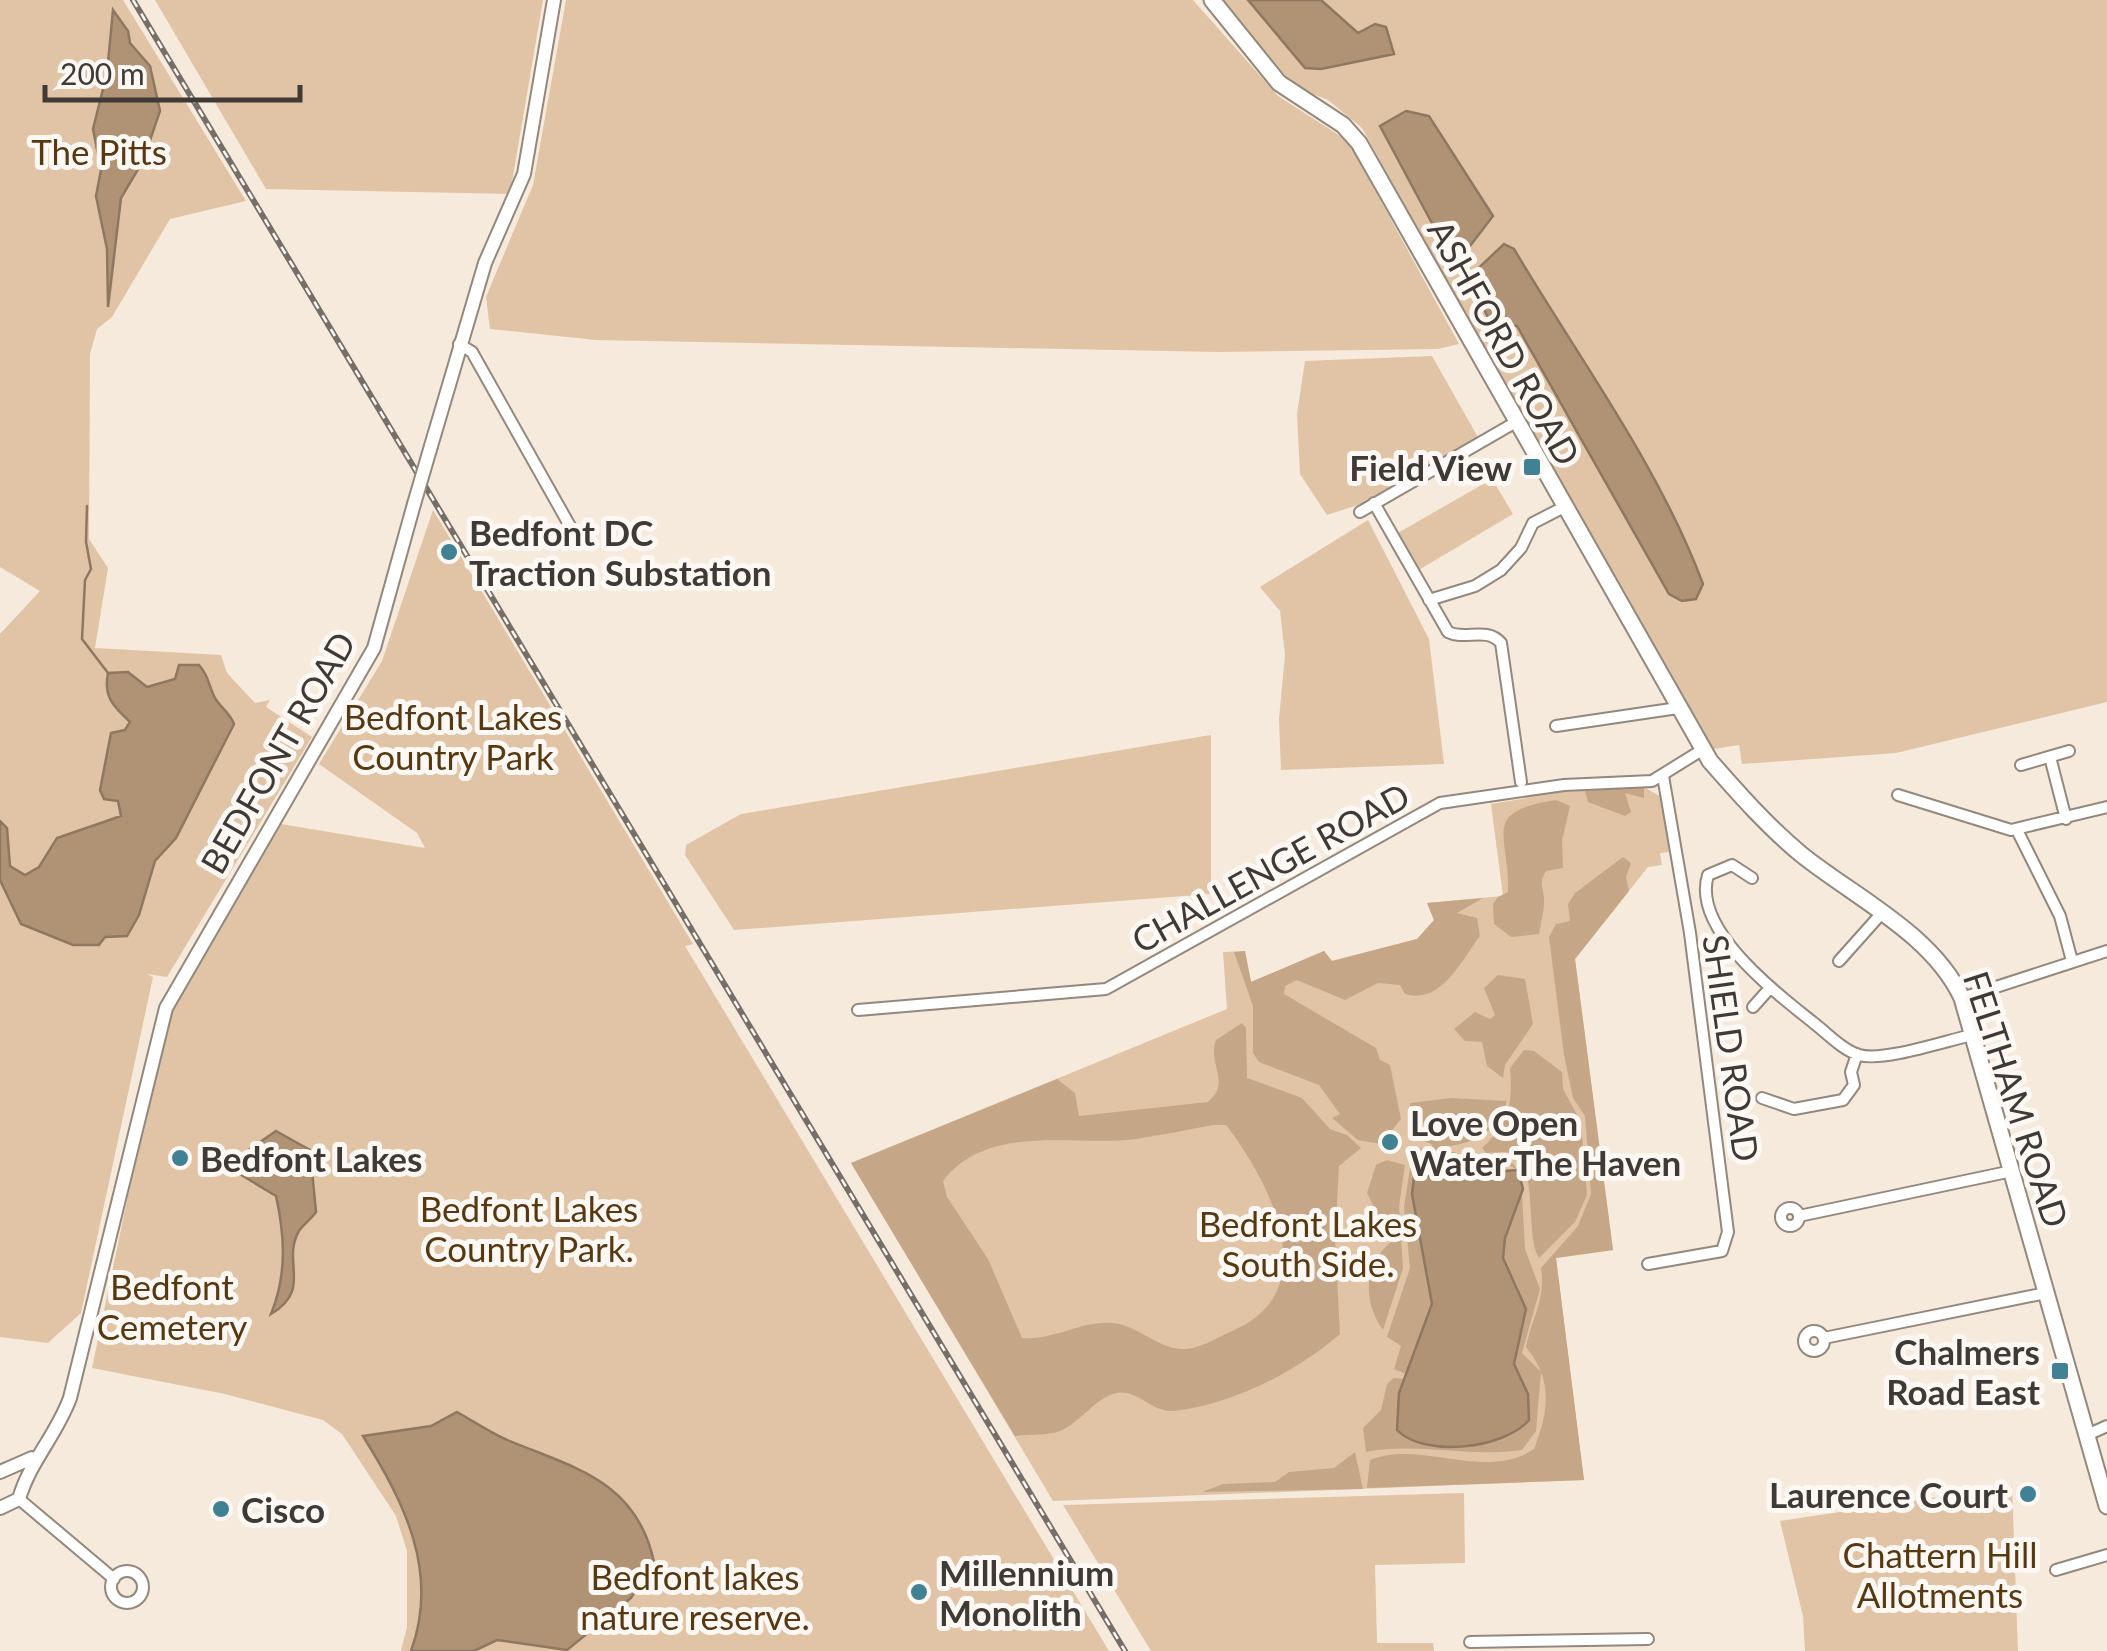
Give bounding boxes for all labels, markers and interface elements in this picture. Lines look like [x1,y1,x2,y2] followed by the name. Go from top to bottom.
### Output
[45,40,300,102] scale bar
[60,55,145,91] text: 200 m
[31,130,167,172] park label: The Pitts
[1420,212,1590,472] street label: ASHFORD ROAD
[1349,446,1512,488] place label: Field View
[1521,456,1543,478] marker: Field View
[469,511,772,593] place label: Bedfont DC Traction Substation
[438,541,460,563] marker: Bedfont DC Traction Substation
[191,624,363,880] street label: BEDFONT ROAD
[344,695,562,777] park label: Bedfont Lakes Country Park
[1124,773,1416,961] street label: CHALLENGE ROAD
[1695,932,1769,1164] street label: SHIELD ROAD
[1956,966,2078,1232] street label: FELTHAM ROAD
[1410,1101,1681,1183] place label: Love Open Water The Haven
[1379,1131,1401,1153] marker: Love Open Water The Haven
[200,1137,422,1179] place label: Bedfont Lakes
[169,1147,191,1169] marker: Bedfont Lakes
[420,1187,638,1269] park label: Bedfont Lakes Country Park.
[1199,1202,1417,1284] park label: Bedfont Lakes South Side.
[97,1265,247,1347] park label: Bedfont Cemetery
[1886,1330,2040,1412] place label: Chalmers Road East
[2049,1360,2071,1382] marker: Chalmers Road East
[1769,1473,2008,1515] place label: Laurence Court
[2017,1483,2039,1505] marker: Laurence Court
[241,1488,325,1530] place label: Cisco
[210,1498,232,1520] marker: Cisco
[1843,1533,2037,1615] park label: Chattern Hill Allotments
[939,1551,1114,1633] place label: Millennium Monolith
[580,1555,810,1637] park label: Bedfont lakes nature reserve.
[908,1581,930,1603] marker: Millennium Monolith

